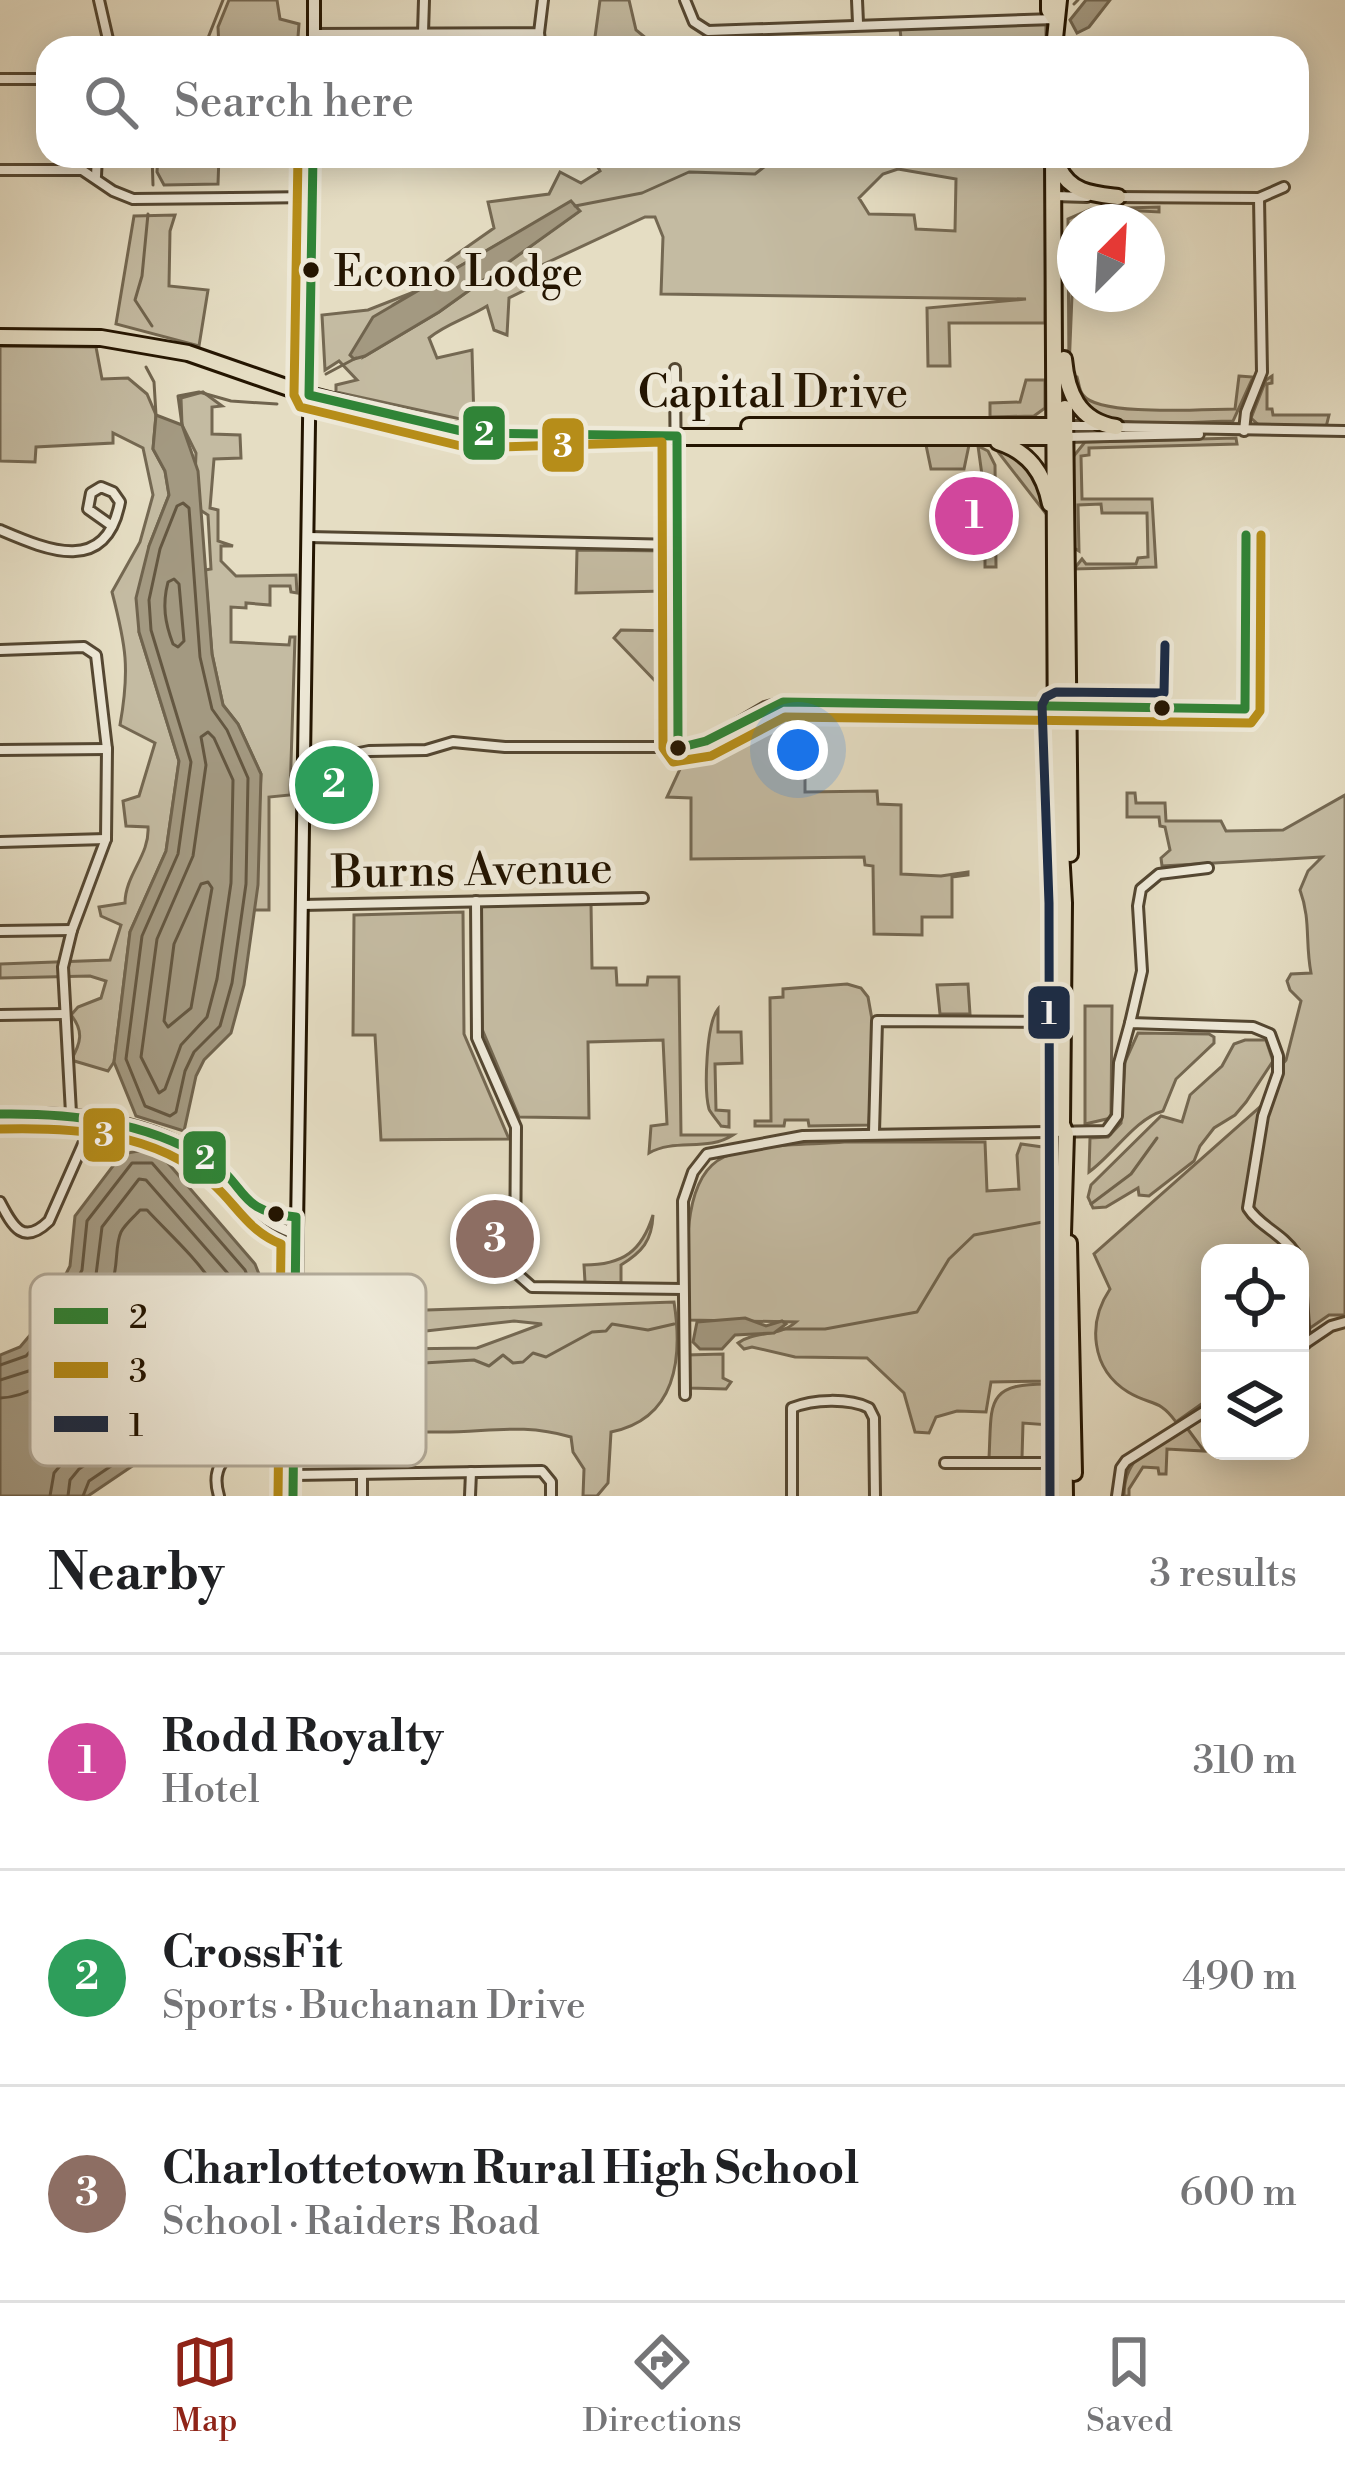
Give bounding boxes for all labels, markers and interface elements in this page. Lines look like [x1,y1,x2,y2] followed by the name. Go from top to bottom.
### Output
[36,36,1309,168] search box
[78,69,144,135] icon: search
[174,74,414,131] text: Search here
[1057,204,1165,312] north arrow
[334,247,583,301] place label: Econo Lodge
[300,259,322,281] marker: Econo Lodge
[638,365,908,422] street label: Capital Drive
[461,404,507,462] line badge: 2
[474,415,494,456] text: 2
[540,416,586,474] line badge: 3
[553,427,573,468] text: 3
[935,471,1013,561] pin: 1
[1151,697,1173,719] unlabelled marker
[768,720,828,780] your location
[667,737,689,759] unlabelled marker
[295,740,373,830] pin: 2
[330,841,613,902] street label: Burns Avenue
[1026,984,1072,1041] line badge: 1
[1041,994,1057,1035] text: 1
[81,1106,127,1164] line badge: 3
[94,1116,114,1157] text: 3
[181,1129,228,1186] line badge: 2
[195,1139,215,1180] text: 2
[456,1194,534,1284] pin: 3
[265,1203,287,1225] unlabelled marker
[1201,1244,1309,1460] map controls
[1201,1244,1309,1352] button: locate
[30,1274,426,1466] legend
[129,1298,148,1339] text: 2
[129,1352,147,1393] text: 3
[1201,1352,1309,1460] button: layers
[129,1406,143,1447] text: 1
[48,1542,224,1606] text: Nearby
[1149,1550,1297,1599] text: 3 results
[162,1709,444,1766] text: Rodd Royalty
[78,1737,96,1786] text: 1
[1193,1737,1297,1786] text: 310 m
[162,1766,260,1815] text: Hotel
[162,1925,342,1982] text: CrossFit
[75,1953,99,2002] text: 2
[1182,1953,1297,2002] text: 490 m
[162,1982,586,2031] text: Sports · Buchanan Drive
[162,2141,859,2198] text: Charlottetown Rural High School
[75,2169,99,2218] text: 3
[1179,2169,1297,2218] text: 600 m
[162,2198,540,2247] text: School · Raiders Road
[172,2329,238,2442] tab: Map
[583,2329,742,2442] tab: Directions
[1086,2329,1173,2442] tab: Saved

